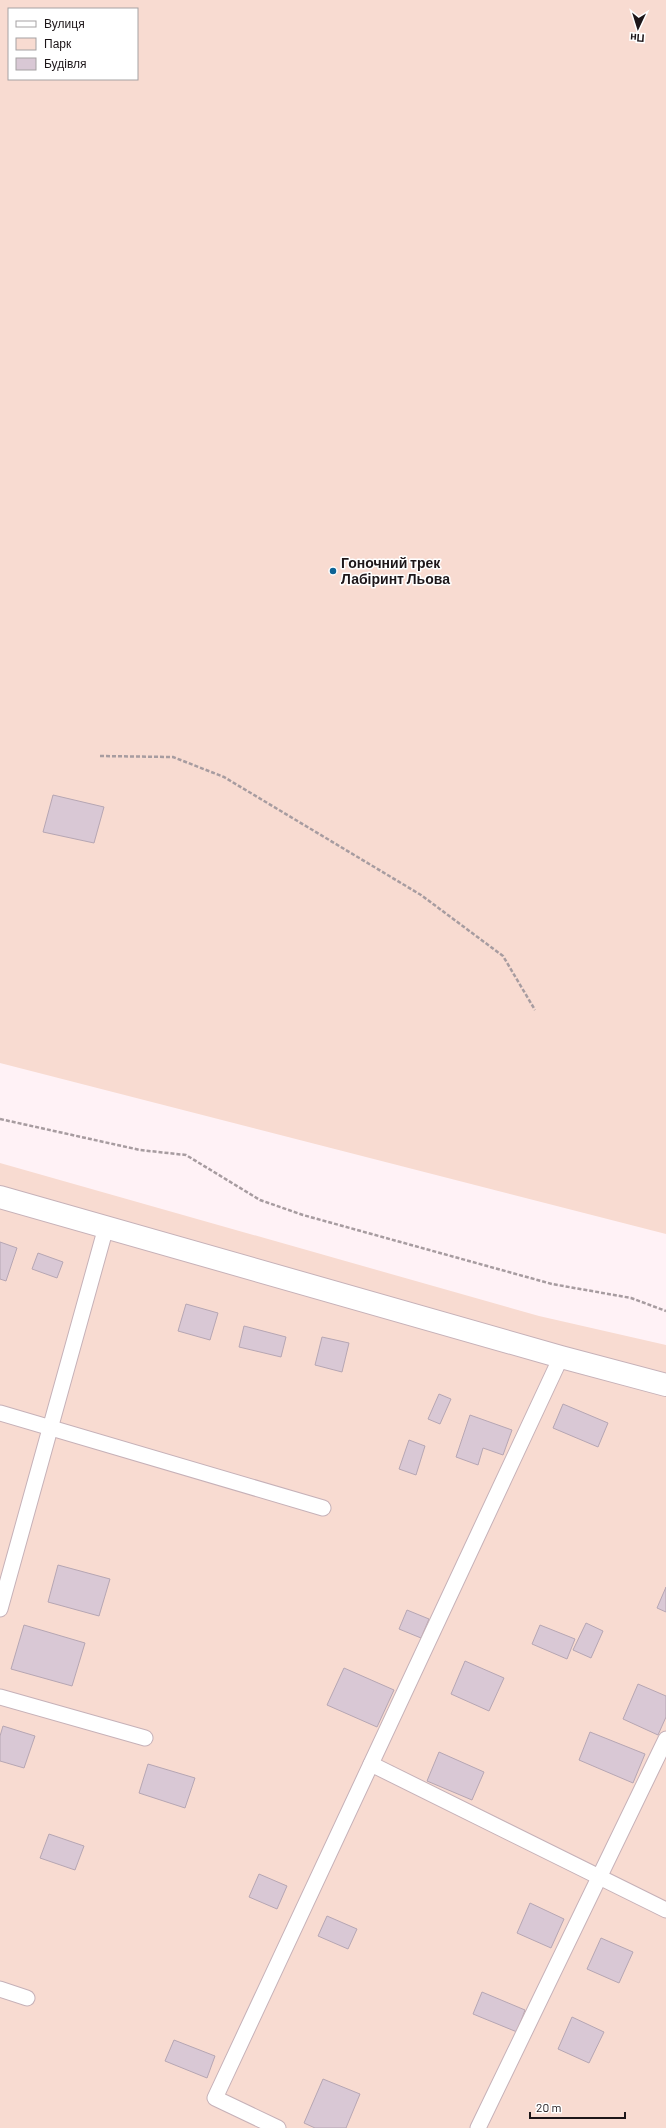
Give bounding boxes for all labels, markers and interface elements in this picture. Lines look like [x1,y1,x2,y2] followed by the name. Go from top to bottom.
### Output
[8,8,138,80] legend
[618,8,658,48] north arrow
[44,16,85,31] text: Вулиця
[630,31,645,45] text: Пн
[44,36,72,51] text: Парк
[44,56,86,71] text: Будівля
[341,554,450,587] place label: Гоночний трек Лабіринт Льова
[328,566,338,576] marker: Гоночний трек Лабіринт Льова
[530,2094,625,2120] scale bar
[536,2100,562,2114] text: 20 m

